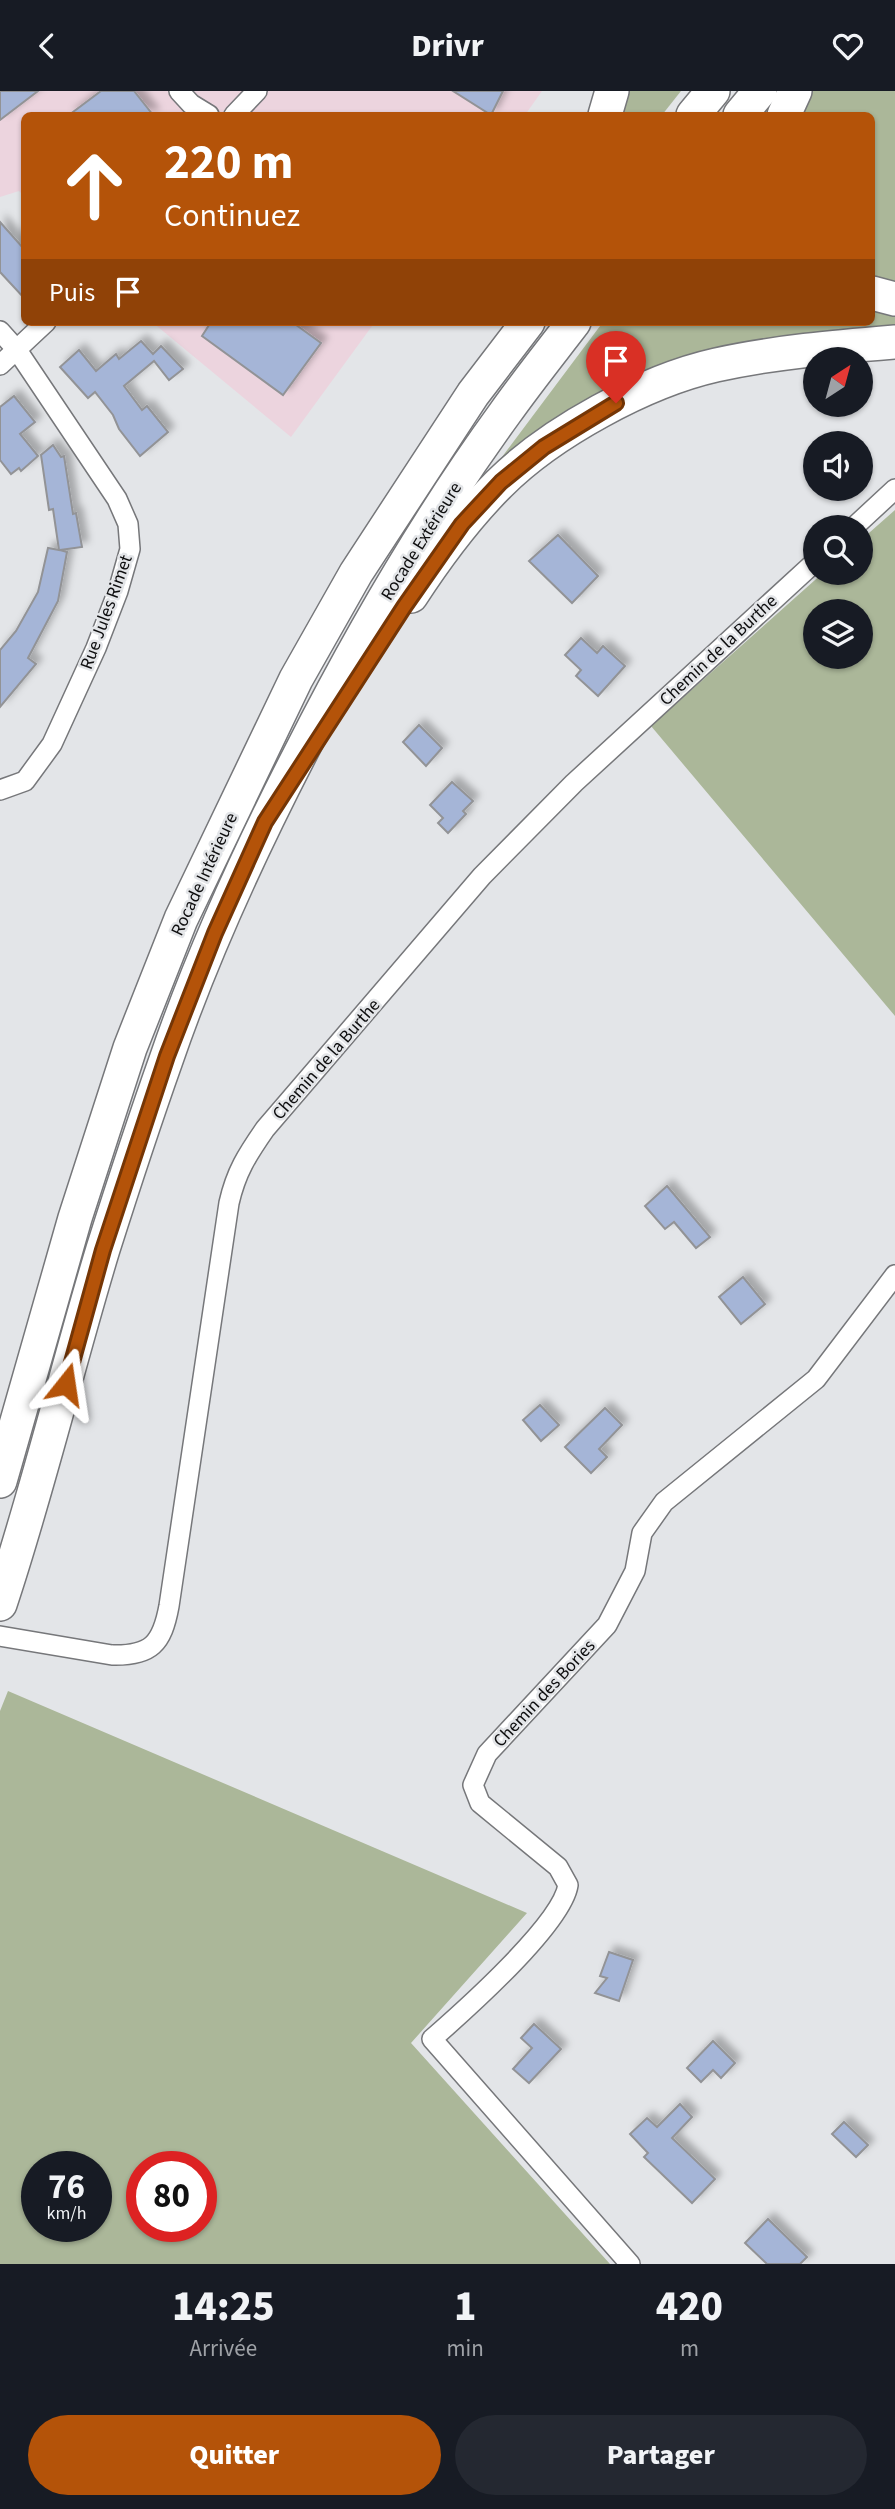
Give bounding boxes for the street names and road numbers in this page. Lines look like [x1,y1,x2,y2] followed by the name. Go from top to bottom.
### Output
[375,477,468,605] street label: Rocade Extérieure
[74,551,139,673] street label: Rue Jules Rimet
[654,589,783,712] street label: Chemin de la Burthe
[165,809,244,940] street label: Rocade Intérieure
[267,993,386,1125] street label: Chemin de la Burthe
[488,1634,601,1753] street label: Chemin des Bories

